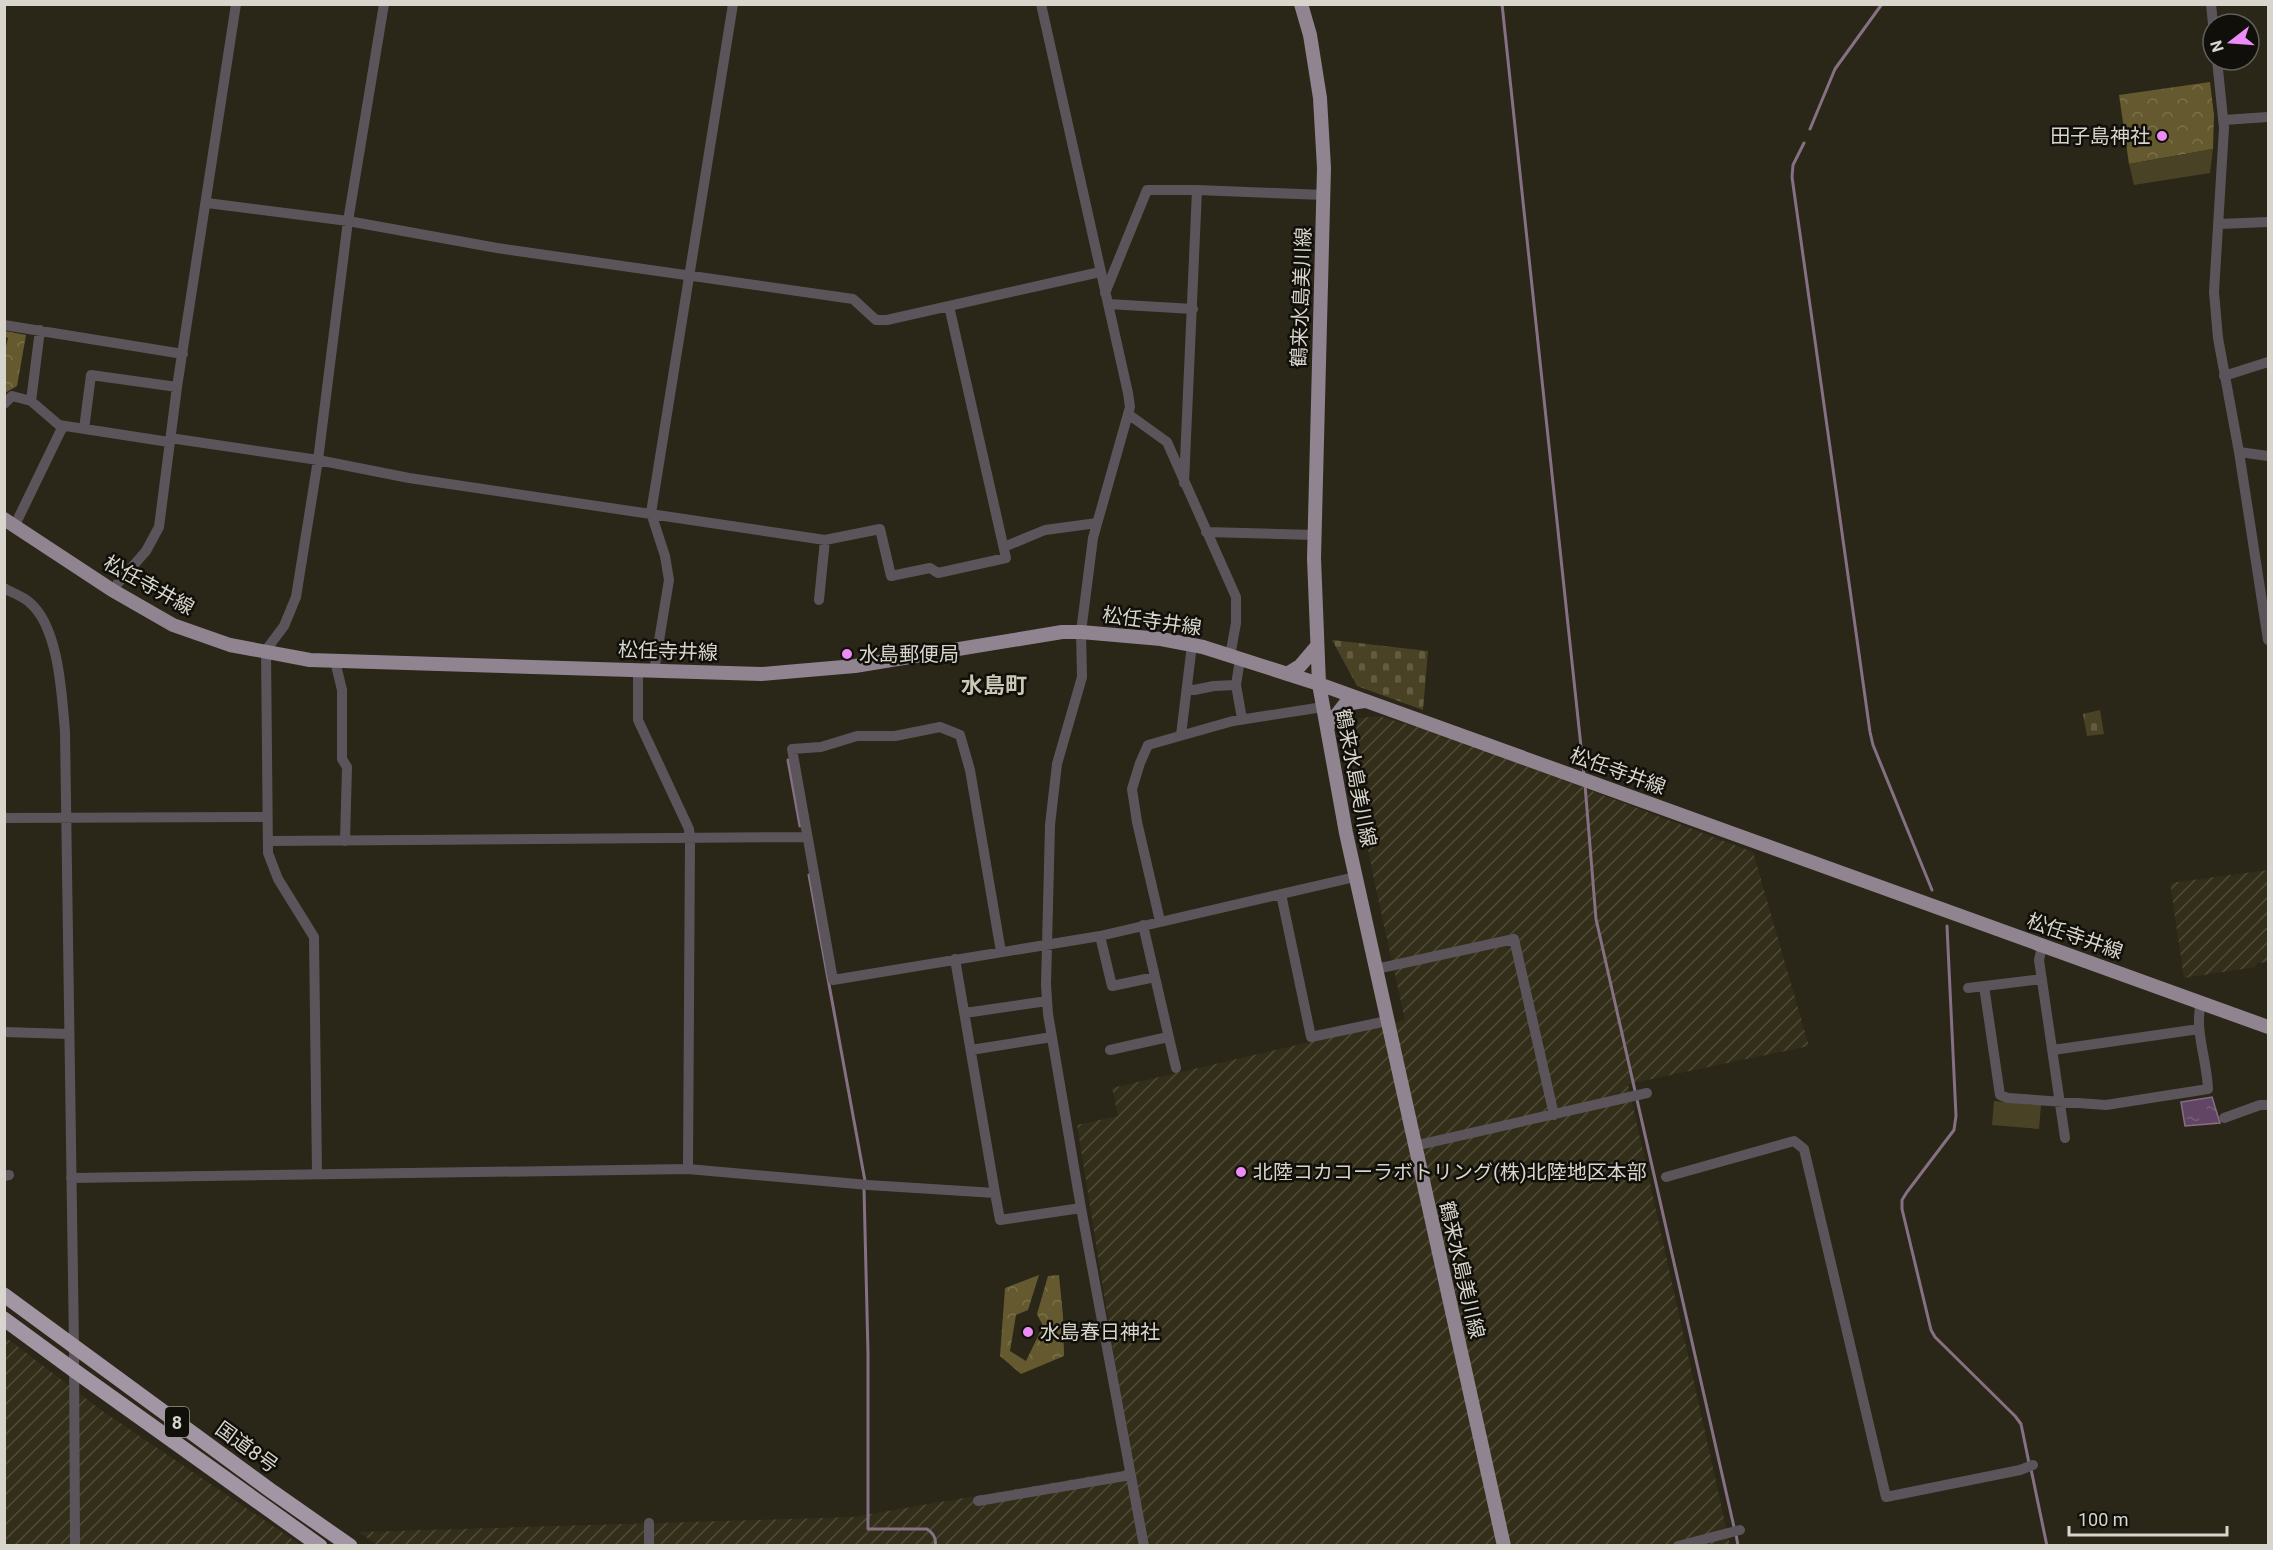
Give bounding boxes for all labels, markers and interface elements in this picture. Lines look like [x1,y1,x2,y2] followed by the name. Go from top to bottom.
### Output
[2201,12,2261,72] north arrow
[2206,38,2228,54] text: N
[2050,124,2150,148] place label: 田子島神社
[2155,129,2169,143] marker: 田子島神社
[1287,227,1315,367] street label: 鶴来水島美川線
[99,550,199,620] street label: 松任寺井線
[1101,602,1203,640] street label: 松任寺井線
[618,637,718,665] street label: 松任寺井線
[859,642,959,666] place label: 水島郵便局
[840,647,854,661] marker: 水島郵便局
[961,673,1027,698] district label: 水島町
[1331,707,1381,849] street label: 鶴来水島美川線
[1567,743,1669,799] street label: 松任寺井線
[2024,908,2126,964] street label: 松任寺井線
[1253,1160,1647,1184] place label: 北陸コカコーラボトリング(株)北陸地区本部
[1234,1165,1248,1179] marker: 北陸コカコーラボトリング(株)北陸地区本部
[1435,1199,1489,1341] street label: 鶴来水島美川線
[1040,1320,1160,1344] place label: 水島春日神社
[1021,1325,1035,1339] marker: 水島春日神社
[165,1407,189,1437] road number: 8
[211,1416,283,1478] street label: 国道8号
[2069,1499,2226,1537] scale bar
[2078,1509,2129,1530] text: 100 m

